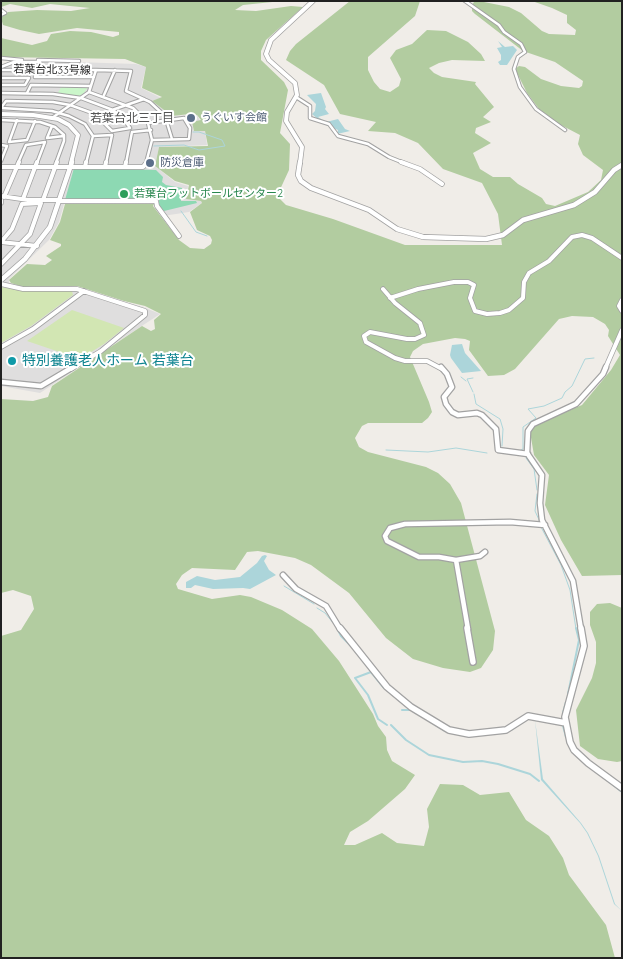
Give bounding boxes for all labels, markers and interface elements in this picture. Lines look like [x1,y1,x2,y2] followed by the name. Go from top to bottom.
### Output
[13,63,91,77] street label: 若葉台北33号線
[90,111,174,125] district label: 若葉台北三丁目
[201,111,267,125] place label: うぐいす会館
[185,112,197,124] marker: うぐいす会館
[160,156,204,170] place label: 防災倉庫
[144,157,156,169] marker: 防災倉庫
[134,187,283,201] place label: 若葉台フットボールセンター2
[118,188,130,200] marker: 若葉台フットボールセンター2
[22,353,194,369] place label: 特別養護老人ホーム 若葉台
[6,355,18,367] marker: 特別養護老人ホーム 若葉台

